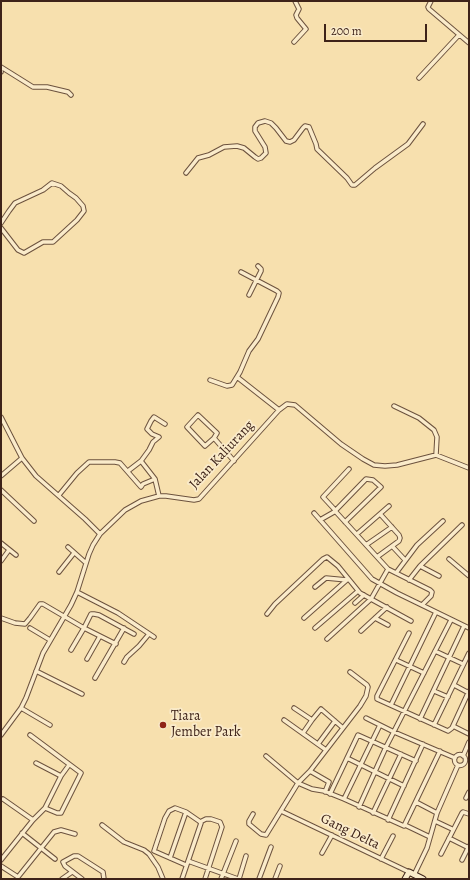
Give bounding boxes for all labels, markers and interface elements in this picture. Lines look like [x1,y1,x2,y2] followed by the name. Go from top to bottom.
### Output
[326,16,429,42] scale bar
[331,23,362,39] text: 200 m
[186,417,258,493] street label: Jalan Kaliurang
[171,709,241,742] place label: Tiara Jember Park
[158,720,168,730] marker: Tiara Jember Park
[318,810,382,854] street label: Gang Delta

